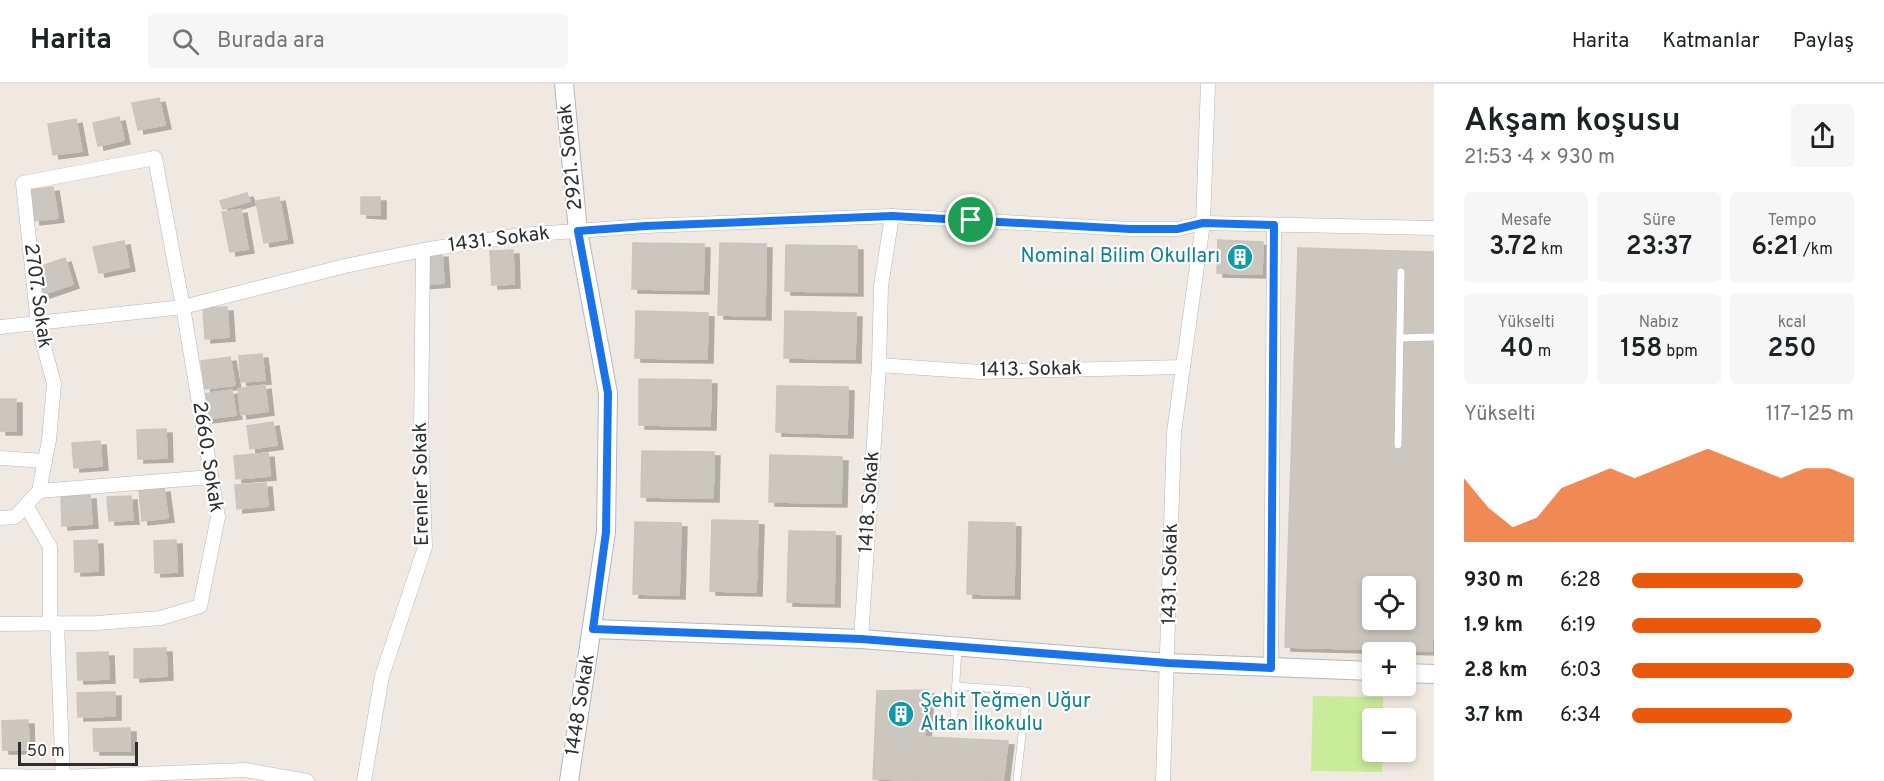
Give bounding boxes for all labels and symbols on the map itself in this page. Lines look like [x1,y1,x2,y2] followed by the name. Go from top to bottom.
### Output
[552,102,590,212] street label: 2921. Sokak
[945,194,996,245] pin
[447,221,551,259] street label: 1431. Sokak
[17,242,57,350] street label: 2707. Sokak
[1225,242,1255,272] building icon: Nominal Bilim Okulları
[1021,244,1220,270] place label: Nominal Bilim Okulları
[980,356,1082,384] street label: 1413. Sokak
[185,400,229,514] street label: 2660. Sokak
[408,422,436,546] street label: Erenler Sokak
[853,450,887,554] street label: 1418. Sokak
[1157,523,1185,625] street label: 1431. Sokak
[560,652,602,758] street label: 1448 Sokak
[920,689,1091,738] place label: Şehit Teğmen Uğur Altan İlkokulu
[886,699,916,729] building icon: Şehit Teğmen Uğur Altan İlkokulu
[18,739,138,766] scale bar

